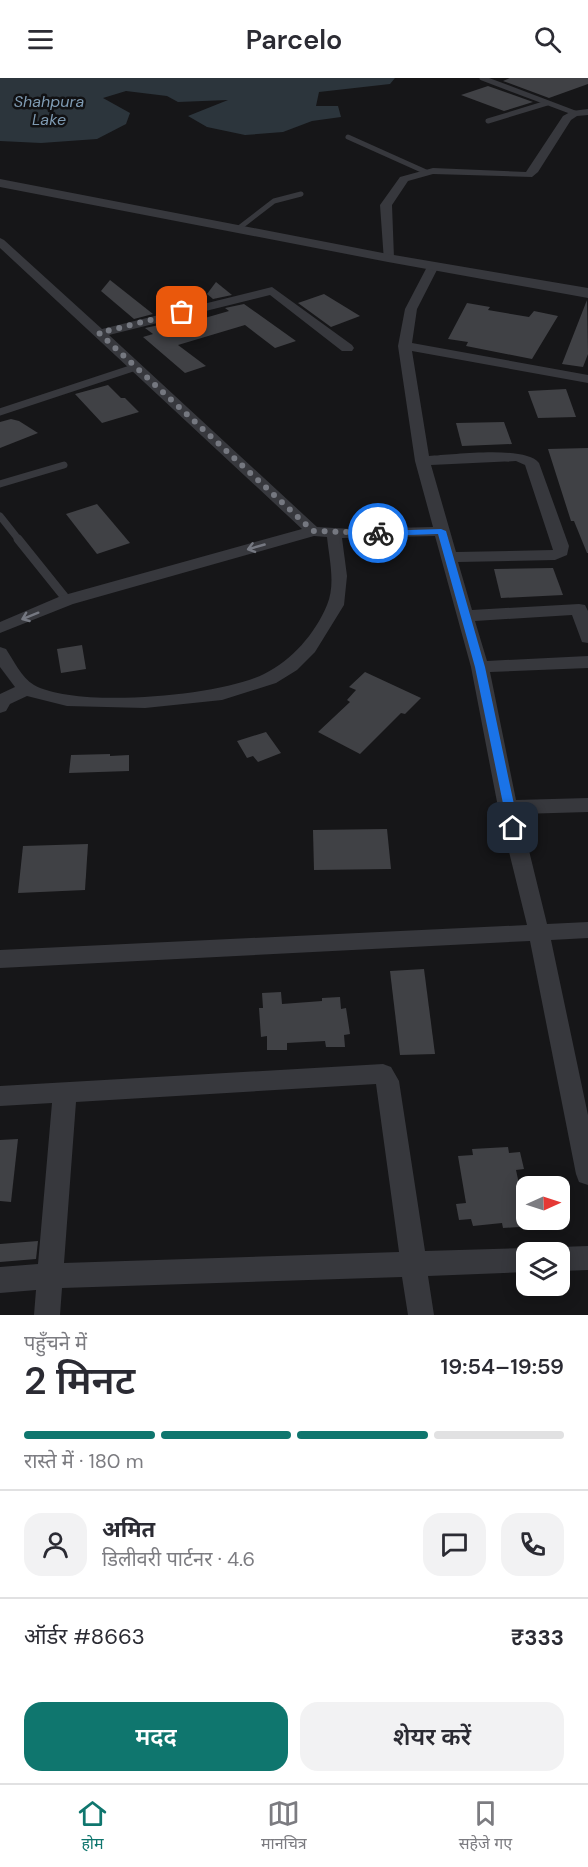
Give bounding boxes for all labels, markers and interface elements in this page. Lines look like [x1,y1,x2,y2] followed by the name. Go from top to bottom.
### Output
[246,22,342,57] text: Parcelo
[24,23,57,56] icon: menu
[531,23,564,56] icon: search
[14,91,84,130] water label: Shahpura Lake
[156,286,207,337] pin
[165,295,198,328] icon: bag
[348,503,408,563] courier
[362,517,395,550] icon: bike
[247,542,266,553] one-way arrow
[21,611,39,622] one-way arrow
[487,802,538,853] pin
[496,811,529,844] icon: home
[516,1176,570,1230] north arrow
[516,1176,570,1296] map controls
[516,1242,570,1296] button: layers
[24,1330,87,1356] text: पहुँचने में
[441,1352,564,1381] text: 19:54–19:59
[24,1355,135,1406] text: 2 मिनट
[24,1448,144,1474] text: रास्ते में · 180 m
[24,1513,87,1576] button: person
[423,1513,486,1576] button: chat
[501,1513,564,1576] button: phone
[102,1515,155,1544] text: अमित
[102,1546,255,1572] text: डिलीवरी पार्टनर · 4.6
[24,1622,145,1651] text: ऑर्डर #8663
[511,1623,564,1652] text: ₹333
[24,1702,288,1771] button: मदद
[300,1702,564,1771] button: शेयर करें
[76,1797,109,1856] tab: होम
[261,1797,307,1856] tab: मानचित्र
[459,1797,512,1856] tab: सहेजे गए

